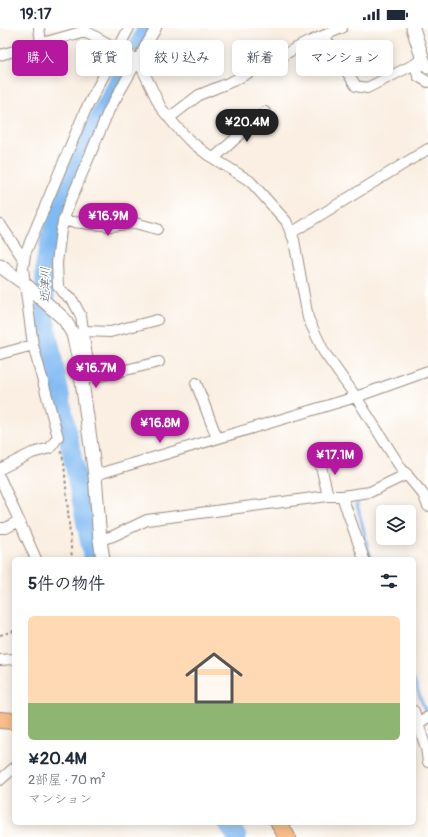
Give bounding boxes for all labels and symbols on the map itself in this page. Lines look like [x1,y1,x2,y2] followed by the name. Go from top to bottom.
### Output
[214,109,280,143] pin: ¥20.4M
[75,203,141,237] pin: ¥16.9M
[38,267,53,303] water label: 近津川
[63,355,129,389] pin: ¥16.7M
[127,410,193,444] pin: ¥16.8M
[302,442,368,476] pin: ¥17.1M

